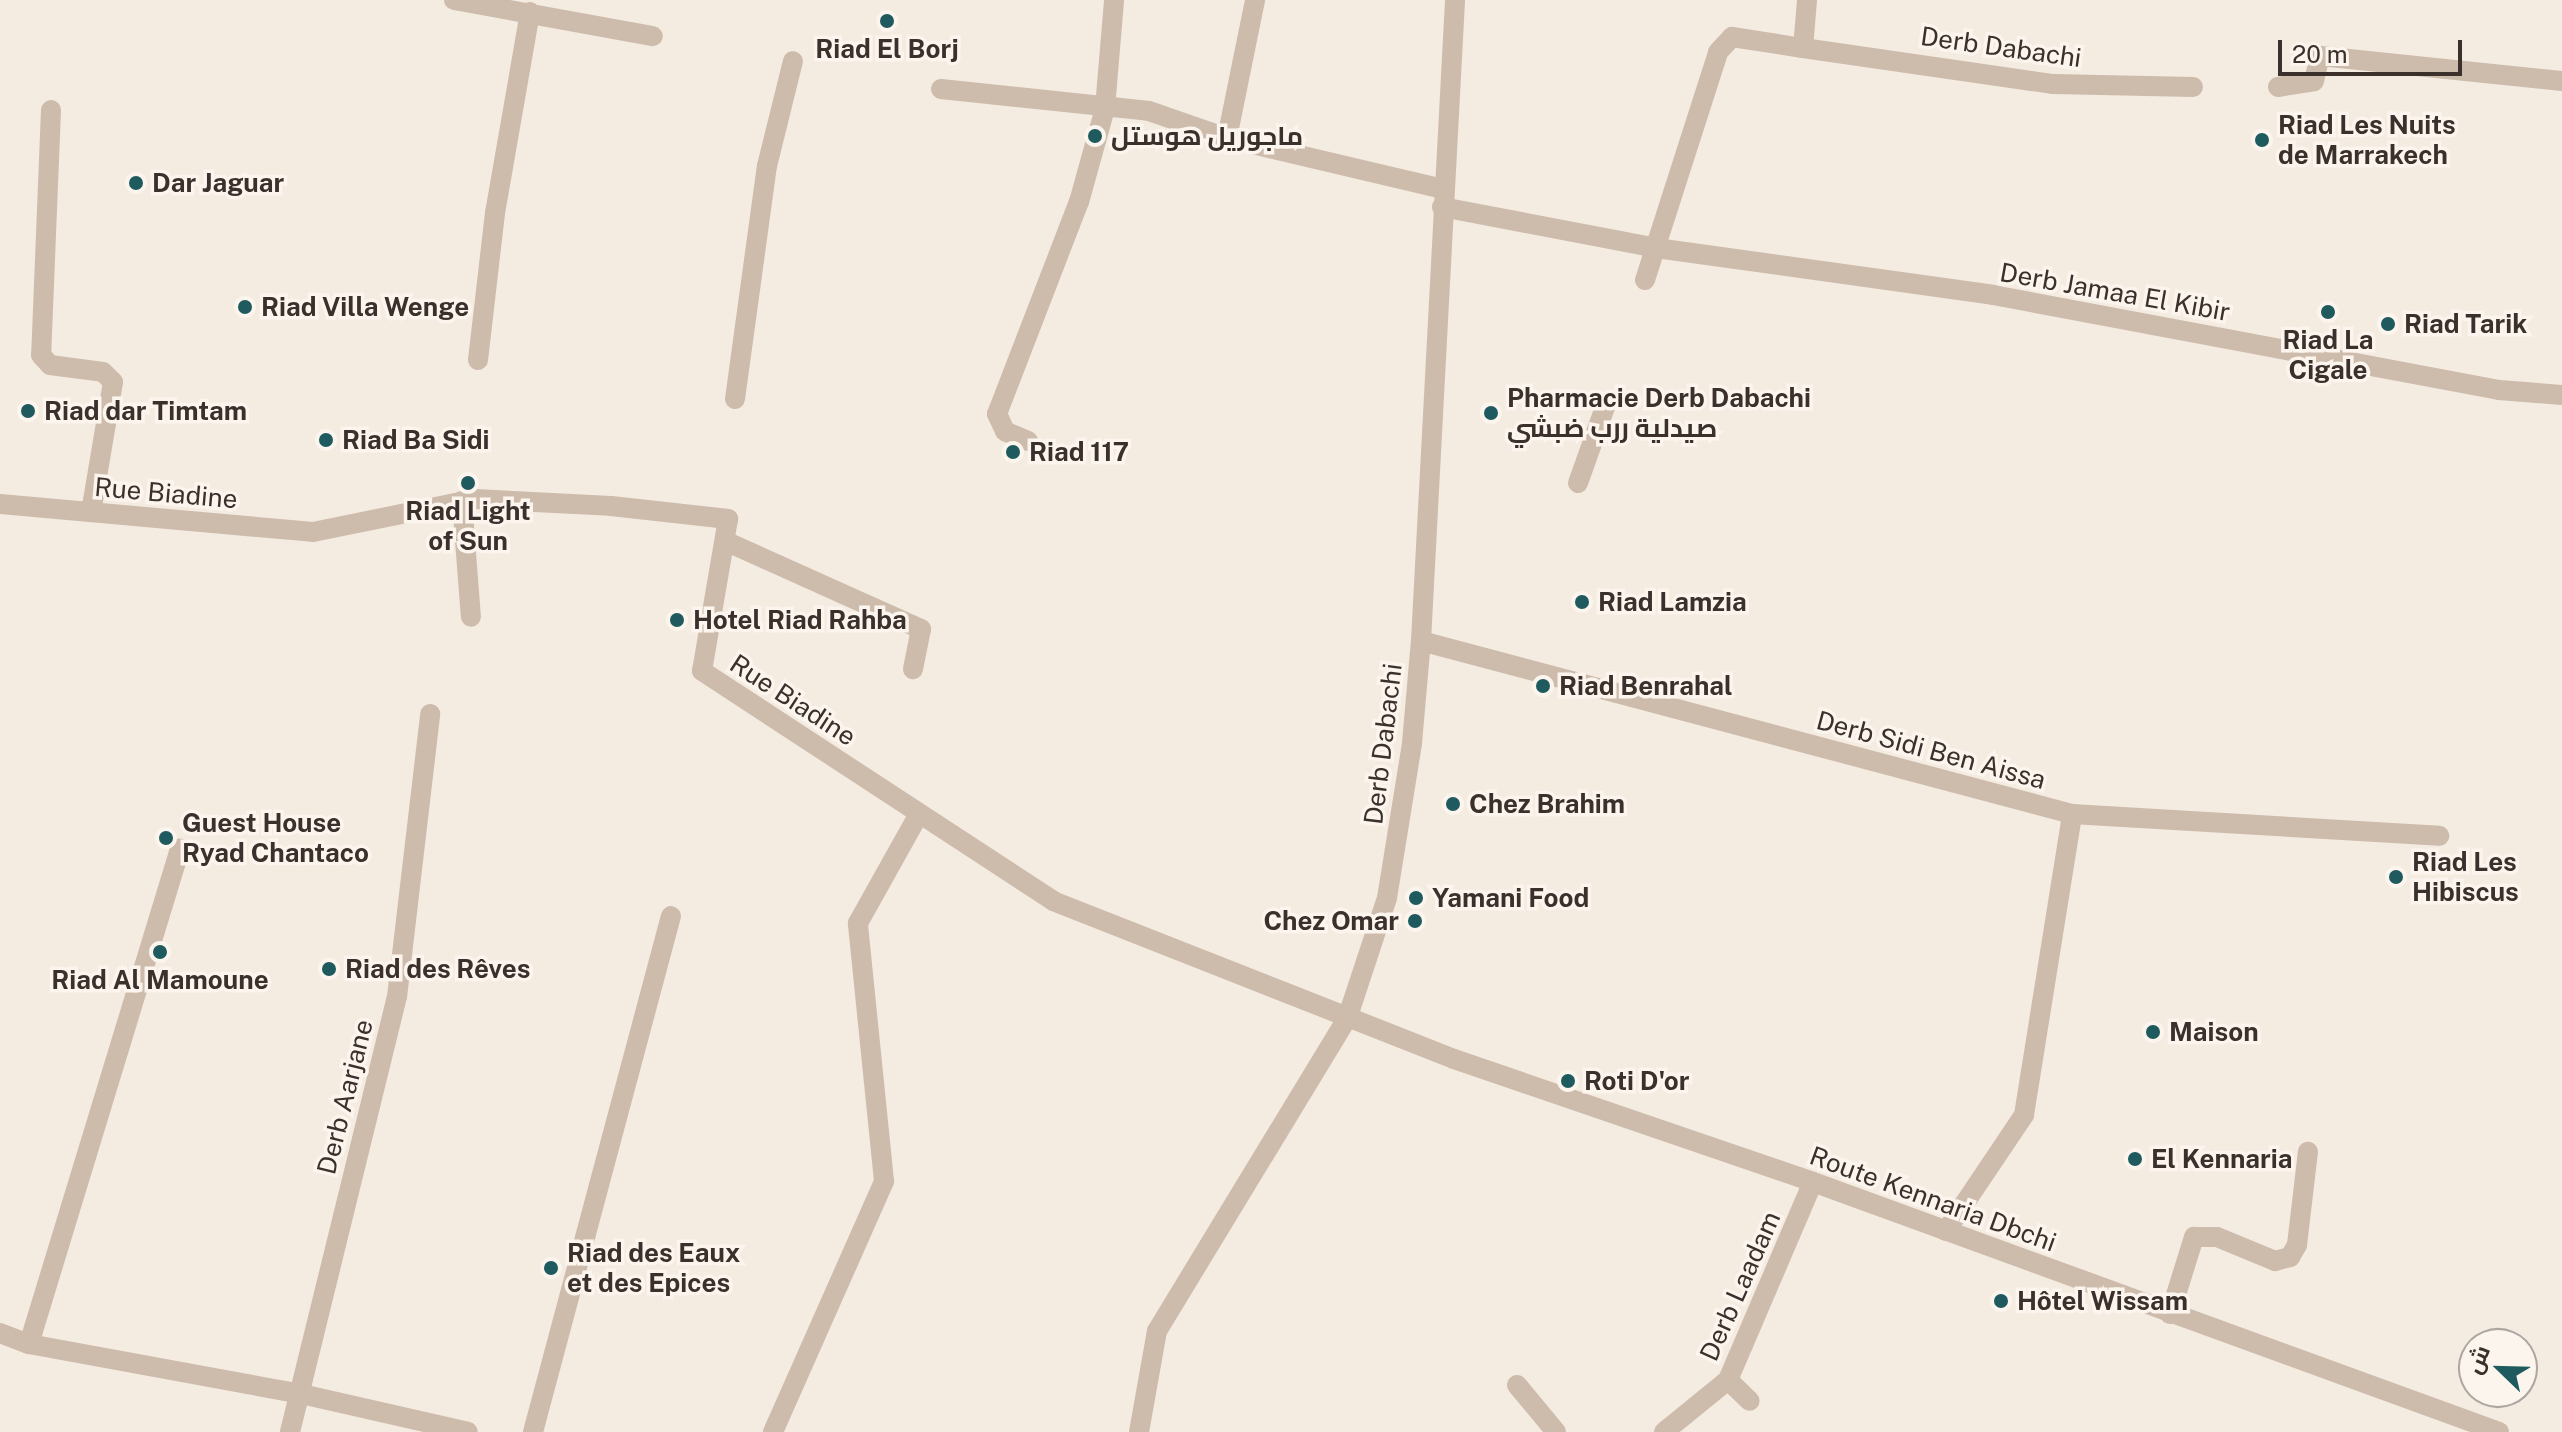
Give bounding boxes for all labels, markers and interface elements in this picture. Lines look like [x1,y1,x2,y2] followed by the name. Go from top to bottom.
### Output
[878,12,896,30] marker: Riad El Borj
[1918,20,2084,74] street label: Derb Dabachi
[2282,24,2466,74] scale bar
[815,33,959,65] place label: Riad El Borj
[2292,40,2348,68] text: 20 m
[2278,109,2456,170] place label: Riad Les Nuits de Marrakech
[1111,120,1303,152] place label: ماجوريل هوستل
[1086,127,1104,145] marker: ماجوريل هوستل
[2253,131,2271,149] marker: Riad Les Nuits de Marrakech
[152,167,284,199] place label: Dar Jaguar
[127,174,145,192] marker: Dar Jaguar
[1997,256,2233,328] street label: Derb Jamaa El Kibir
[261,291,470,323] place label: Riad Villa Wenge
[236,298,254,316] marker: Riad Villa Wenge
[2319,303,2337,321] marker: Riad La Cigale
[2404,308,2527,340] place label: Riad Tarik
[2379,315,2397,333] marker: Riad Tarik
[2283,324,2373,386] place label: Riad La Cigale
[1507,382,1811,444] place label: Pharmacie Derb Dabachi صيدلية ررب ضبشي
[44,395,247,427] place label: Riad dar Timtam
[19,402,37,420] marker: Riad dar Timtam
[1482,404,1500,422] marker: Pharmacie Derb Dabachi صيدلية ررب ضبشي
[342,424,490,456] place label: Riad Ba Sidi
[317,431,335,449] marker: Riad Ba Sidi
[1029,436,1129,468] place label: Riad 117
[1004,443,1022,461] marker: Riad 117
[93,471,239,515] street label: Rue Biadine
[459,474,477,492] marker: Riad Light of Sun
[405,495,531,556] place label: Riad Light of Sun
[1598,586,1747,618] place label: Riad Lamzia
[1573,593,1591,611] marker: Riad Lamzia
[693,604,907,636] place label: Hotel Riad Rahba
[668,611,686,629] marker: Hotel Riad Rahba
[724,648,862,752] street label: Rue Biadine
[1358,662,1408,826] street label: Derb Dabachi
[1559,670,1732,702] place label: Riad Benrahal
[1534,677,1552,695] marker: Riad Benrahal
[1813,704,2049,796] street label: Derb Sidi Ben Aissa
[1469,788,1625,820] place label: Chez Brahim
[1444,795,1462,813] marker: Chez Brahim
[182,807,369,868] place label: Guest House Ryad Chantaco
[157,829,175,847] marker: Guest House Ryad Chantaco
[2412,846,2519,908] place label: Riad Les Hibiscus
[2387,868,2405,886] marker: Riad Les Hibiscus
[1432,882,1589,914] place label: Yamani Food
[1407,889,1425,907] marker: Yamani Food
[1263,905,1399,937] place label: Chez Omar
[1406,912,1424,930] marker: Chez Omar
[151,943,169,961] marker: Riad Al Mamoune
[345,953,531,985] place label: Riad des Rêves
[320,960,338,978] marker: Riad des Rêves
[51,964,269,996] place label: Riad Al Mamoune
[311,1016,379,1178] street label: Derb Aarjane
[2169,1016,2259,1048] place label: Maison
[2144,1023,2162,1041] marker: Maison
[1584,1065,1690,1097] place label: Roti D'or
[1559,1072,1577,1090] marker: Roti D'or
[1806,1140,2060,1258] street label: Route Kennaria Dbchi
[2151,1143,2292,1175] place label: El Kennaria
[2126,1150,2144,1168] marker: El Kennaria
[1693,1206,1787,1366] street label: Derb Laadam
[567,1237,741,1298] place label: Riad des Eaux et des Epices
[542,1259,560,1277] marker: Riad des Eaux et des Epices
[2017,1285,2189,1317] place label: Hôtel Wissam
[1992,1292,2010,1310] marker: Hôtel Wissam
[2458,1328,2538,1408] north arrow
[2460,1341,2495,1377] text: ش

